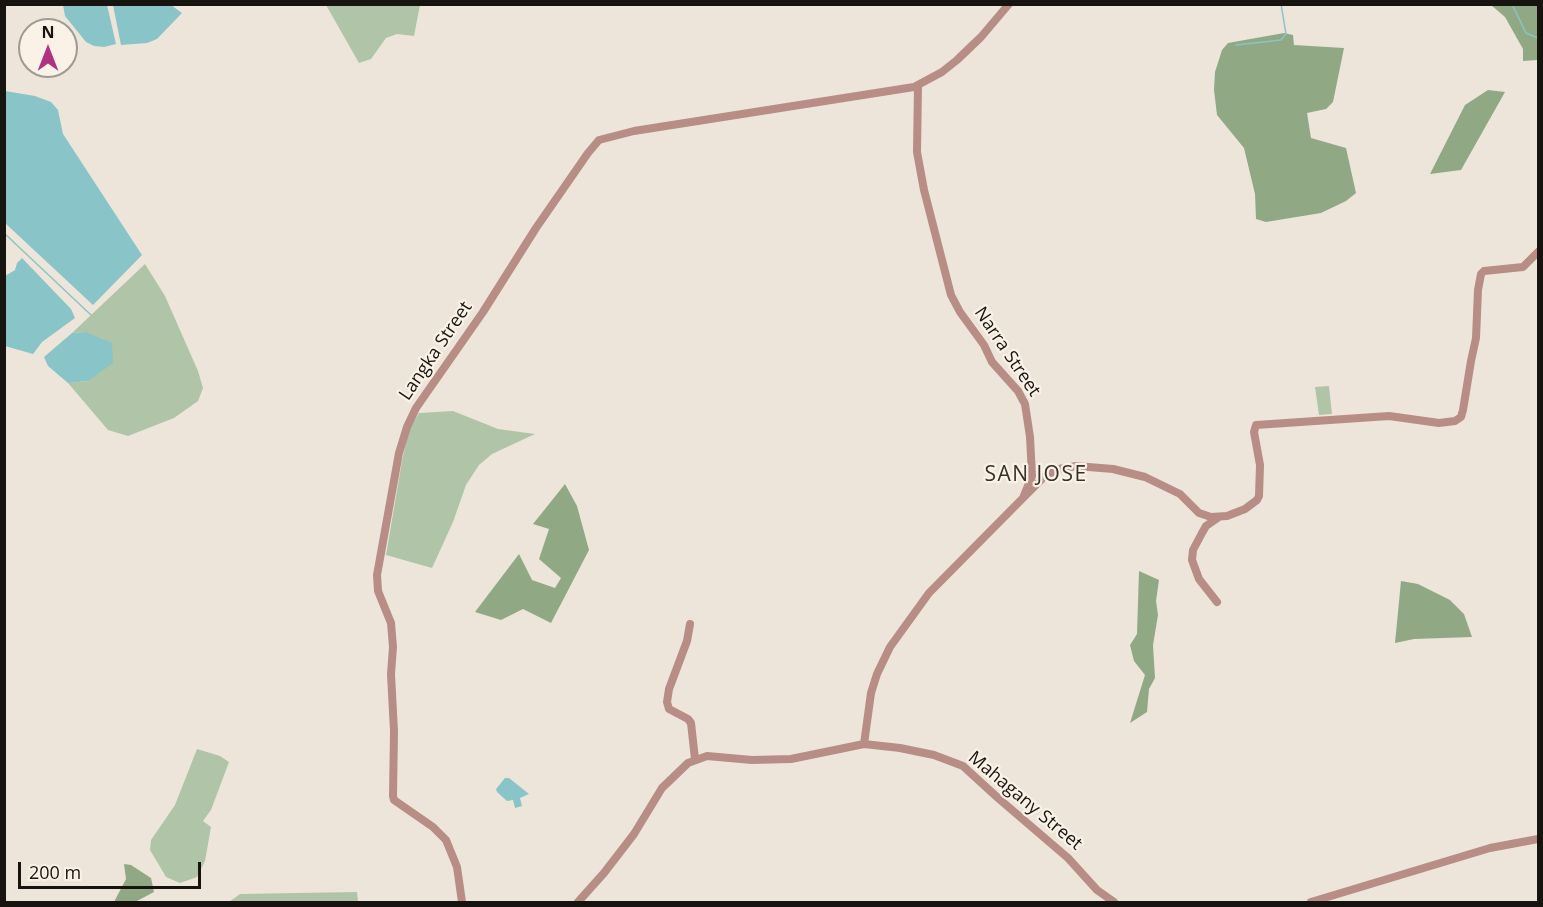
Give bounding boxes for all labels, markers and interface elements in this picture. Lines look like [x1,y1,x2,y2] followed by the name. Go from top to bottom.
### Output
[18,18,78,78] north arrow
[41,21,55,43] text: N
[395,297,477,405] street label: Langka Street
[969,303,1045,401] street label: Narra Street
[984,462,1088,488] district label: SAN JOSE
[964,747,1086,855] street label: Mahagany Street
[21,850,204,888] scale bar
[29,860,81,884] text: 200 m

